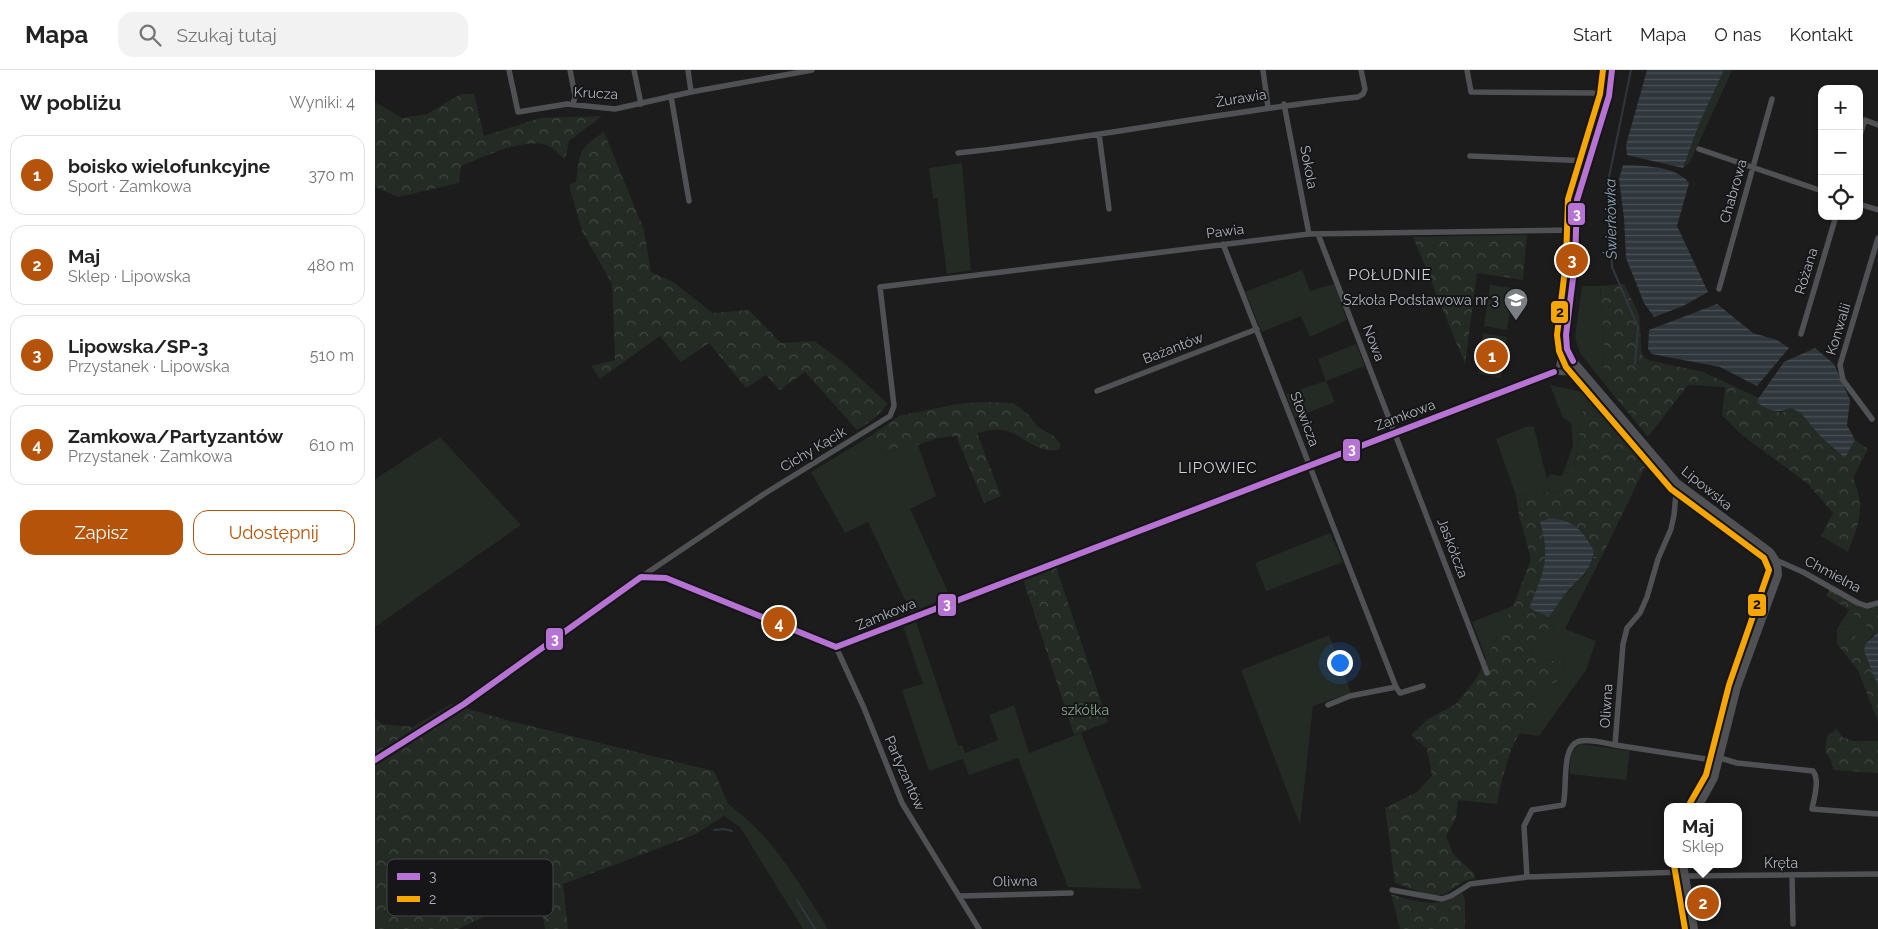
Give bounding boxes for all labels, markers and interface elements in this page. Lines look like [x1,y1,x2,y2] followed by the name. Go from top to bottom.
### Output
[118,12,468,57] search box
[25,20,88,49] text: Mapa
[136,21,164,49] icon: search
[176,24,277,46] text: Szukaj tutaj
[1573,24,1612,45] text: Start
[1640,24,1686,45] text: Mapa
[1714,24,1761,45] text: O nas
[1789,24,1853,45] text: Kontakt
[573,84,619,102] street label: Krucza
[1214,84,1268,110] street label: Żurawia
[1818,85,1863,220] map controls
[1818,85,1863,130] button: +
[20,90,121,115] text: W pobliżu
[289,93,355,112] text: Wyniki: 4
[1818,130,1863,175] button: −
[1297,144,1321,190] street label: Sokola
[68,155,270,177] text: boisko wielofunkcyjne
[1716,157,1750,225] street label: Chabrowa
[33,166,41,185] text: 1
[308,166,354,185] text: 370 m
[1818,175,1863,220] button: locate
[68,177,192,196] text: Sport · Zamkowa
[1601,178,1621,261] water label: Świerkówka
[1567,202,1586,226] line badge: 3
[1573,206,1581,222] text: 3
[1205,221,1245,241] street label: Pawia
[1556,241,1588,279] pin: 3
[68,245,100,267] text: Maj
[1791,246,1821,296] street label: Różana
[32,256,42,275] text: 2
[307,256,354,275] text: 480 m
[1348,266,1432,284] district label: POŁUDNIE
[68,267,191,286] text: Sklep · Lipowska
[1503,287,1529,321] school or university icon: Szkoła Podstawowa nr 3
[1343,292,1499,308] place label: Szkoła Podstawowa nr 3
[1550,300,1569,324] line badge: 2
[1823,301,1853,357] street label: Konwalii
[1556,304,1564,320] text: 2
[1360,323,1388,363] street label: Nowa
[1140,329,1206,367] street label: Bażantów
[68,335,208,357] text: Lipowska/SP-3
[1476,337,1508,375] pin: 1
[33,346,41,365] text: 3
[310,346,354,365] text: 510 m
[68,357,230,376] text: Przystanek · Lipowska
[1287,389,1323,449] street label: Słowicza
[1373,396,1437,434] street label: Zamkowa
[777,423,849,475] street label: Cichy Kącik
[68,425,283,447] text: Zamkowa/Partyzantów
[32,436,42,455] text: 4
[309,436,354,455] text: 610 m
[1342,438,1361,462] line badge: 3
[1348,441,1356,457] text: 3
[68,447,232,466] text: Przystanek · Zamkowa
[1178,459,1258,477] district label: LIPOWIEC
[1678,463,1736,513] street label: Lipowska
[20,510,183,555] button: Zapisz
[193,510,355,555] button: Udostępnij
[1434,516,1472,580] street label: Jaskółcza
[1802,552,1864,596] street label: Chmielna
[937,593,957,617] line badge: 3
[1747,593,1767,617] line badge: 2
[854,595,918,633] street label: Zamkowa
[943,596,951,612] text: 3
[1753,596,1761,612] text: 2
[763,604,795,642] pin: 4
[545,627,564,651] line badge: 3
[551,631,559,647] text: 3
[1327,650,1353,676] your location
[1596,683,1616,729] street label: Oliwna
[1061,702,1109,718] park label: szkółka
[881,733,929,813] street label: Partyzantów
[1664,803,1742,868] popup
[1682,815,1714,837] text: Maj
[1682,837,1724,856] text: Sklep
[1764,855,1798,871] street label: Kręta
[387,859,553,916] legend
[429,868,436,884] text: 3
[993,873,1037,889] street label: Oliwna
[1687,884,1719,922] pin: 2
[429,891,436,907] text: 2

